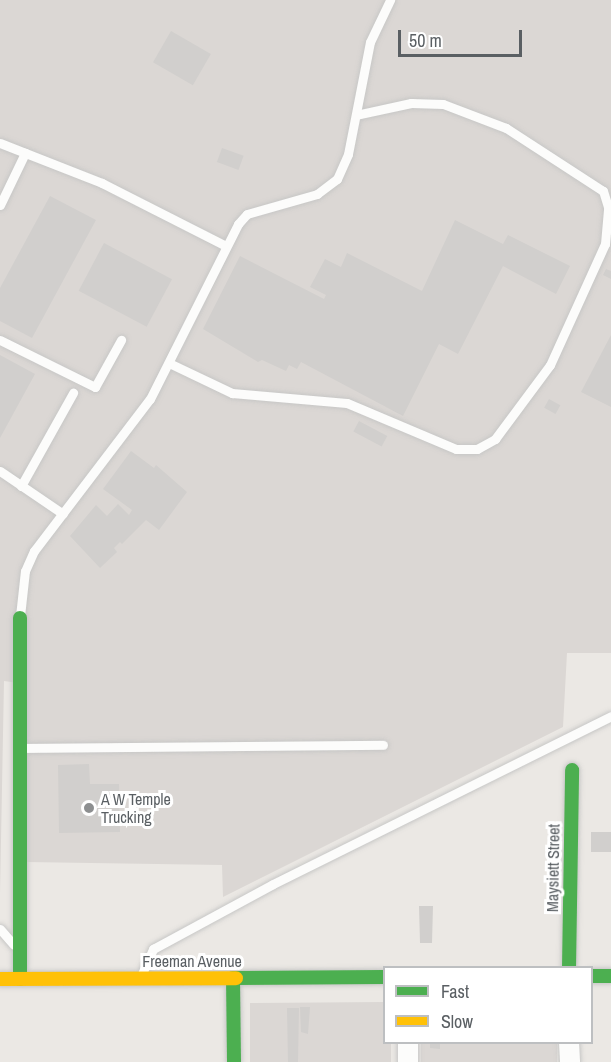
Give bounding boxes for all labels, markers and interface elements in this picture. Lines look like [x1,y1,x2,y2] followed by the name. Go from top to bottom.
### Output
[401,18,526,56] scale bar
[409,28,442,53] text: 50 m
[101,789,172,827] place label: A W Temple Trucking
[82,801,96,815] marker: A W Temple Trucking
[543,824,563,912] street label: Maysiett Street
[142,951,242,971] street label: Freeman Avenue
[383,966,593,1044] legend
[441,979,469,1004] text: Fast
[441,1009,473,1034] text: Slow

